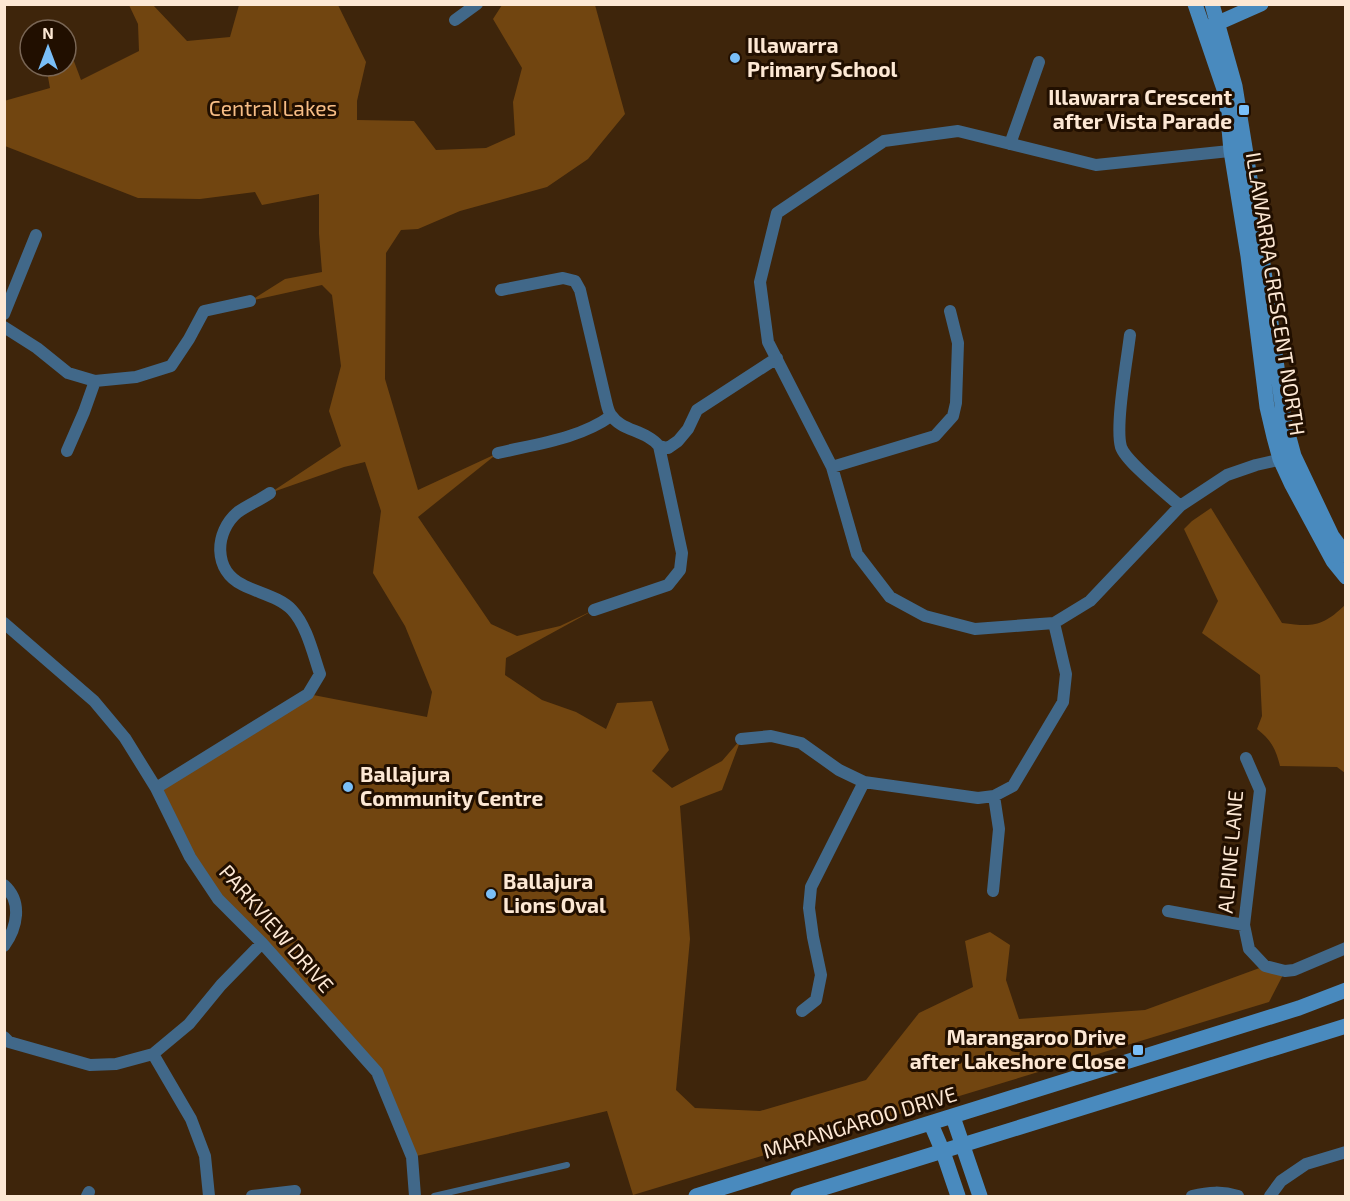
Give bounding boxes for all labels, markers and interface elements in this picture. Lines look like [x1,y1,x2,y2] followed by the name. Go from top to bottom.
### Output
[18,18,78,78] north arrow
[42,23,54,42] text: N
[747,32,898,82] place label: Illawarra Primary School
[728,51,742,65] marker: Illawarra Primary School
[1048,84,1232,133] place label: Illawarra Crescent after Vista Parade
[209,95,337,120] park label: Central Lakes
[1237,103,1251,117] marker: Illawarra Crescent after Vista Parade
[1242,150,1311,437] street label: ILLAWARRA CRESCENT NORTH
[360,761,543,811] place label: Ballajura Community Centre
[341,780,355,794] marker: Ballajura Community Centre
[1212,789,1247,914] street label: ALPINE LANE
[215,859,340,997] street label: PARKVIEW DRIVE
[503,868,606,917] place label: Ballajura Lions Oval
[484,887,498,901] marker: Ballajura Lions Oval
[910,1024,1126,1073] place label: Marangaroo Drive after Lakeshore Close
[1131,1043,1145,1057] marker: Marangaroo Drive after Lakeshore Close
[760,1080,959,1163] street label: MARANGAROO DRIVE

